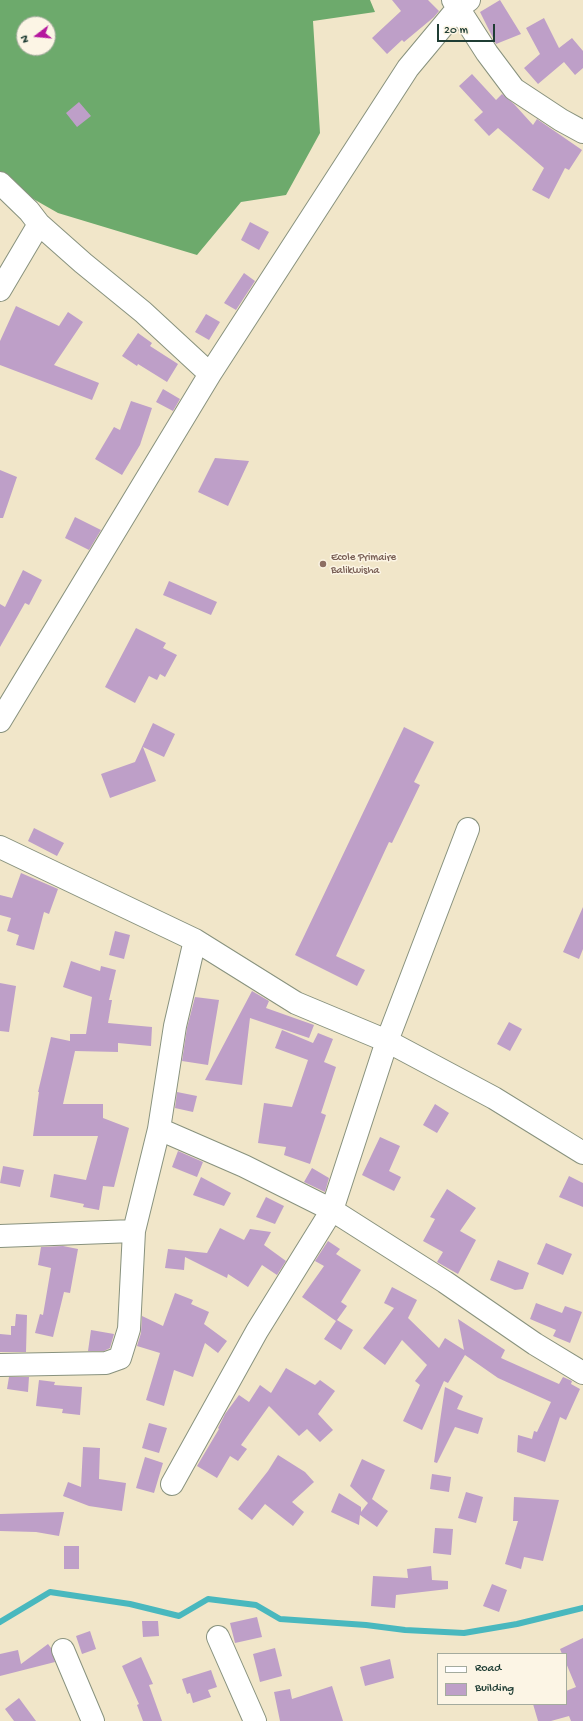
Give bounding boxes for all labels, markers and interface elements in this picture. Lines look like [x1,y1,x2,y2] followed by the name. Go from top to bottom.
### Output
[16,16,56,56] north arrow
[439,16,497,42] scale bar
[444,24,468,38] text: 20 m
[19,34,32,44] text: N
[331,551,396,577] place label: Ecole Primaire Balikwisha
[318,559,328,569] marker: Ecole Primaire Balikwisha
[437,1653,567,1705] legend
[475,1662,501,1676] text: Road
[475,1682,514,1696] text: Building

